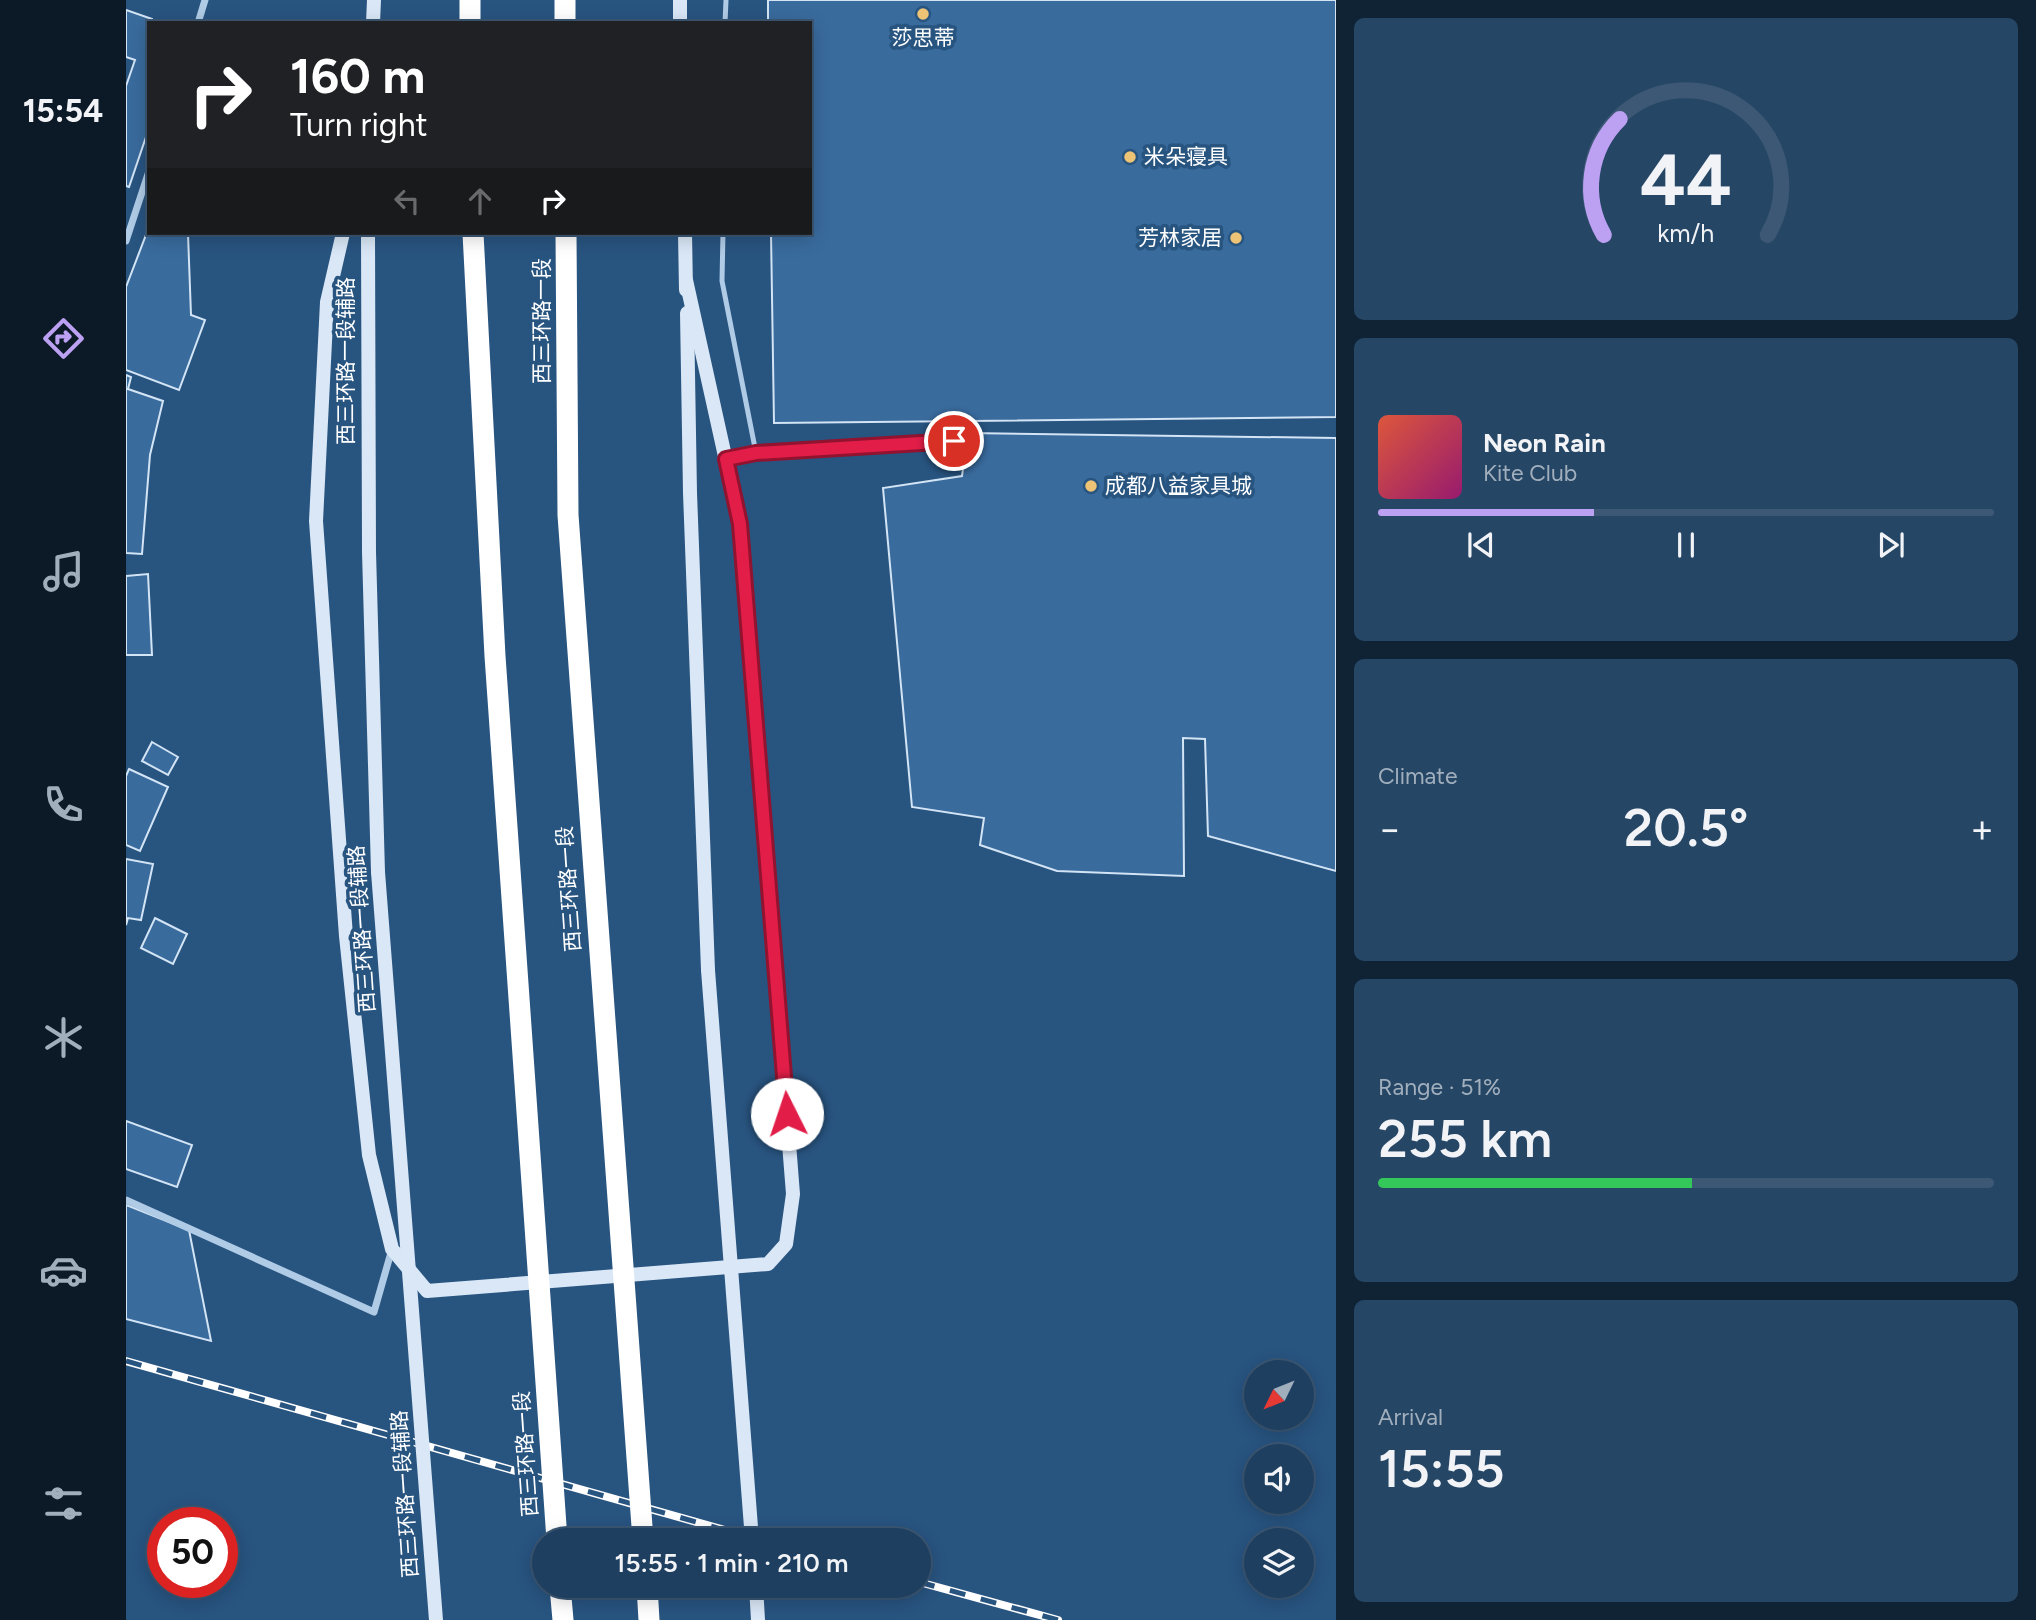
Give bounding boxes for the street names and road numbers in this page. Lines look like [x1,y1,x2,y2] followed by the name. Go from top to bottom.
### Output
[529,258,554,384] street label: 西三环路一段
[333,277,358,445] street label: 西三环路一段辅路
[552,825,585,953] street label: 西三环路一段
[343,844,380,1014] street label: 西三环路一段辅路
[509,1390,542,1518] street label: 西三环路一段
[386,1409,423,1579] street label: 西三环路一段辅路

